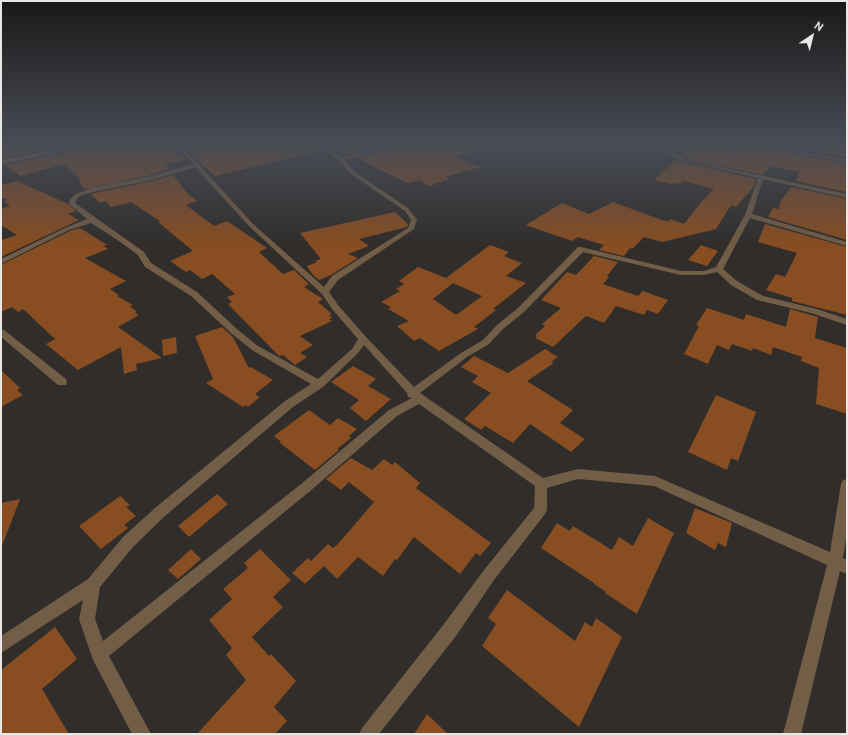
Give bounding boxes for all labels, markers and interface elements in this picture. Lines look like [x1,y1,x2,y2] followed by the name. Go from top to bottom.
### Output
[792,16,832,56] north arrow
[812,18,826,34] text: N

